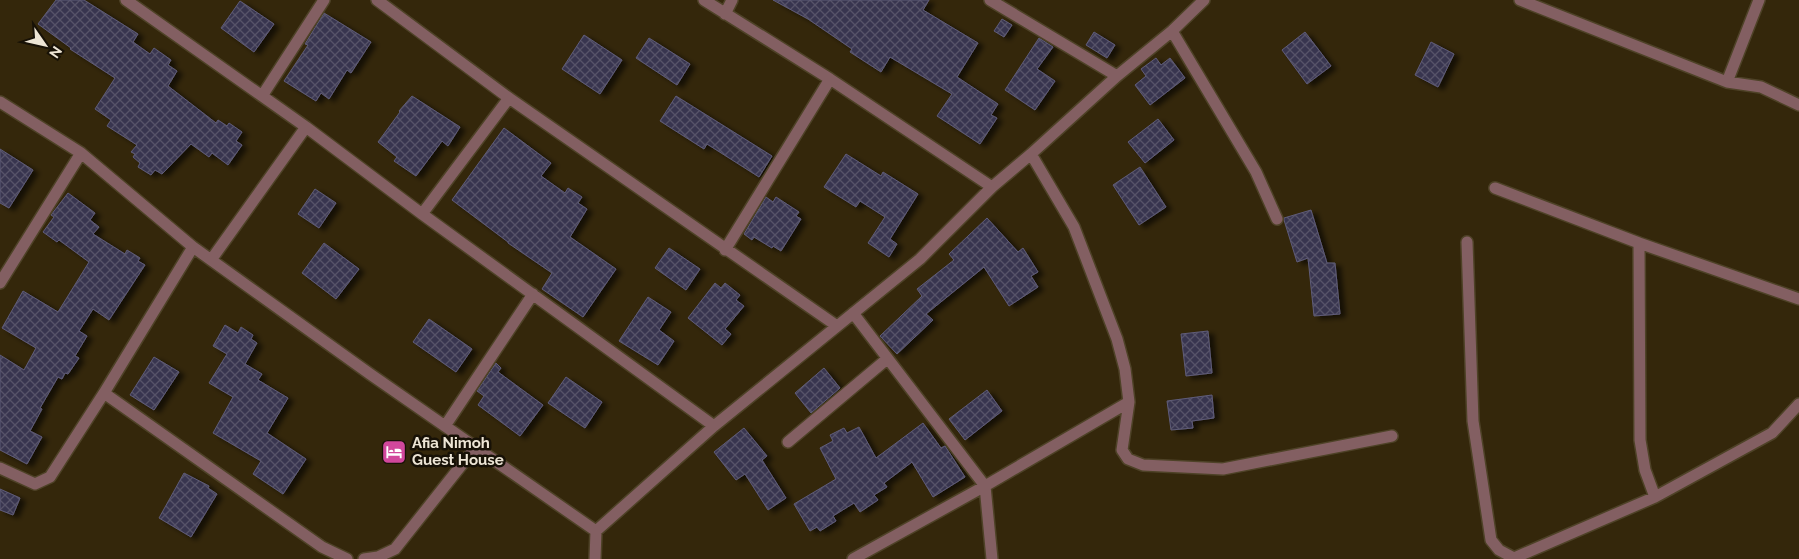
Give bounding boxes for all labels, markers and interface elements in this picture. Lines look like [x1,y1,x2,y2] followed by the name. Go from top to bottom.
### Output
[20,20,70,70] north arrow
[46,43,65,61] text: N
[412,434,504,469] place label: Afia Nimoh Guest House
[381,439,407,465] hotel icon: Afia Nimoh Guest House

